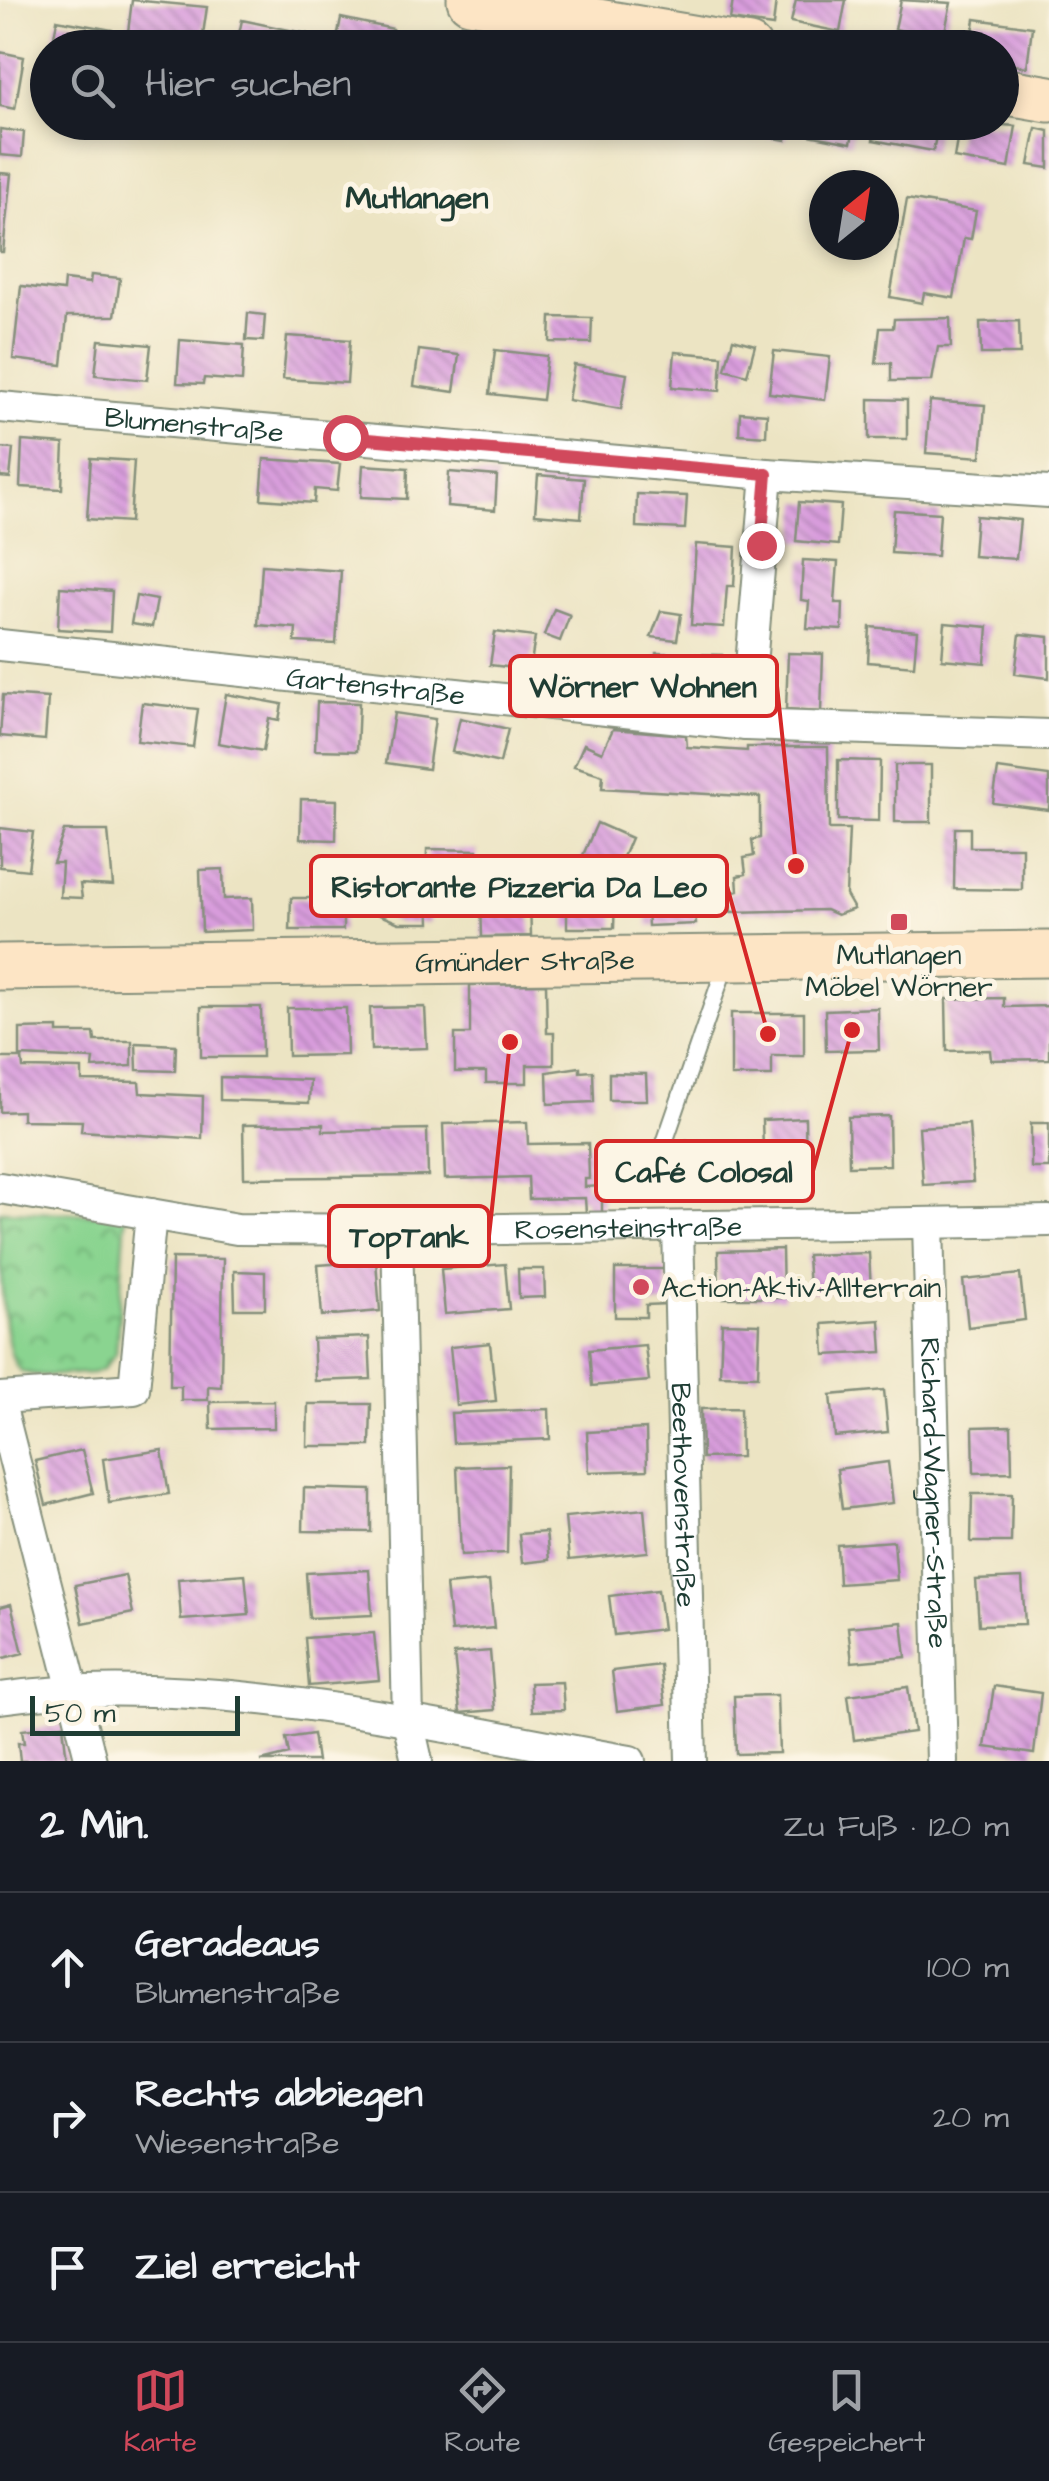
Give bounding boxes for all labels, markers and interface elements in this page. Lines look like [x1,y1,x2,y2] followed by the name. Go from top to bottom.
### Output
[30,30,1019,140] search box
[65,58,120,113] icon: search
[145,59,351,111] text: Hier suchen
[809,170,899,260] north arrow
[346,176,488,222] district label: Mutlangen
[103,398,285,453] street label: Blumenstraße
[323,415,369,461] route start
[739,523,785,569] route end
[510,656,777,716] callout: Wörner Wohnen
[284,658,467,716] street label: Gartenstraße
[528,667,757,709] text: Wörner Wohnen
[311,856,727,916] callout: Ristorante Pizzeria Da Leo
[331,867,707,909] text: Ristorante Pizzeria Da Leo
[888,911,910,933] marker: Mutlangen Möbel Wörner
[805,936,993,1007] place label: Mutlangen Möbel Wörner
[415,941,635,983] street label: Gmünder Straße
[596,1141,813,1201] callout: Café Colosal
[615,1152,793,1194] text: Café Colosal
[329,1206,489,1266] callout: TopTank
[514,1208,743,1250] street label: Rosensteinstraße
[348,1217,469,1260] text: TopTank
[661,1269,941,1308] place label: Action-Aktiv-Allterrain
[630,1276,652,1298] marker: Action-Aktiv-Allterrain
[910,1337,957,1649] street label: Richard-Wagner-Straße
[661,1382,705,1608] street label: Beethovenstraße
[30,1691,240,1736] scale bar
[45,1694,116,1733] text: 50 m
[40,1797,149,1855] text: 2 Min.
[783,1804,1009,1849] text: Zu Fuß · 120 m
[135,1919,320,1971] text: Geradeaus
[40,1940,95,1995] icon: ahead
[927,1945,1009,1990] text: 100 m
[135,1971,340,2016] text: Blumenstraße
[135,2069,423,2121] text: Rechts abbiegen
[40,2090,95,2145] icon: right
[933,2095,1009,2140] text: 20 m
[135,2121,340,2166] text: Wiesenstraße
[40,2240,95,2295] icon: arrive
[135,2241,359,2293] text: Ziel erreicht
[124,2363,197,2462] tab: Karte
[444,2363,521,2462] tab: Route
[768,2363,925,2462] tab: Gespeichert

